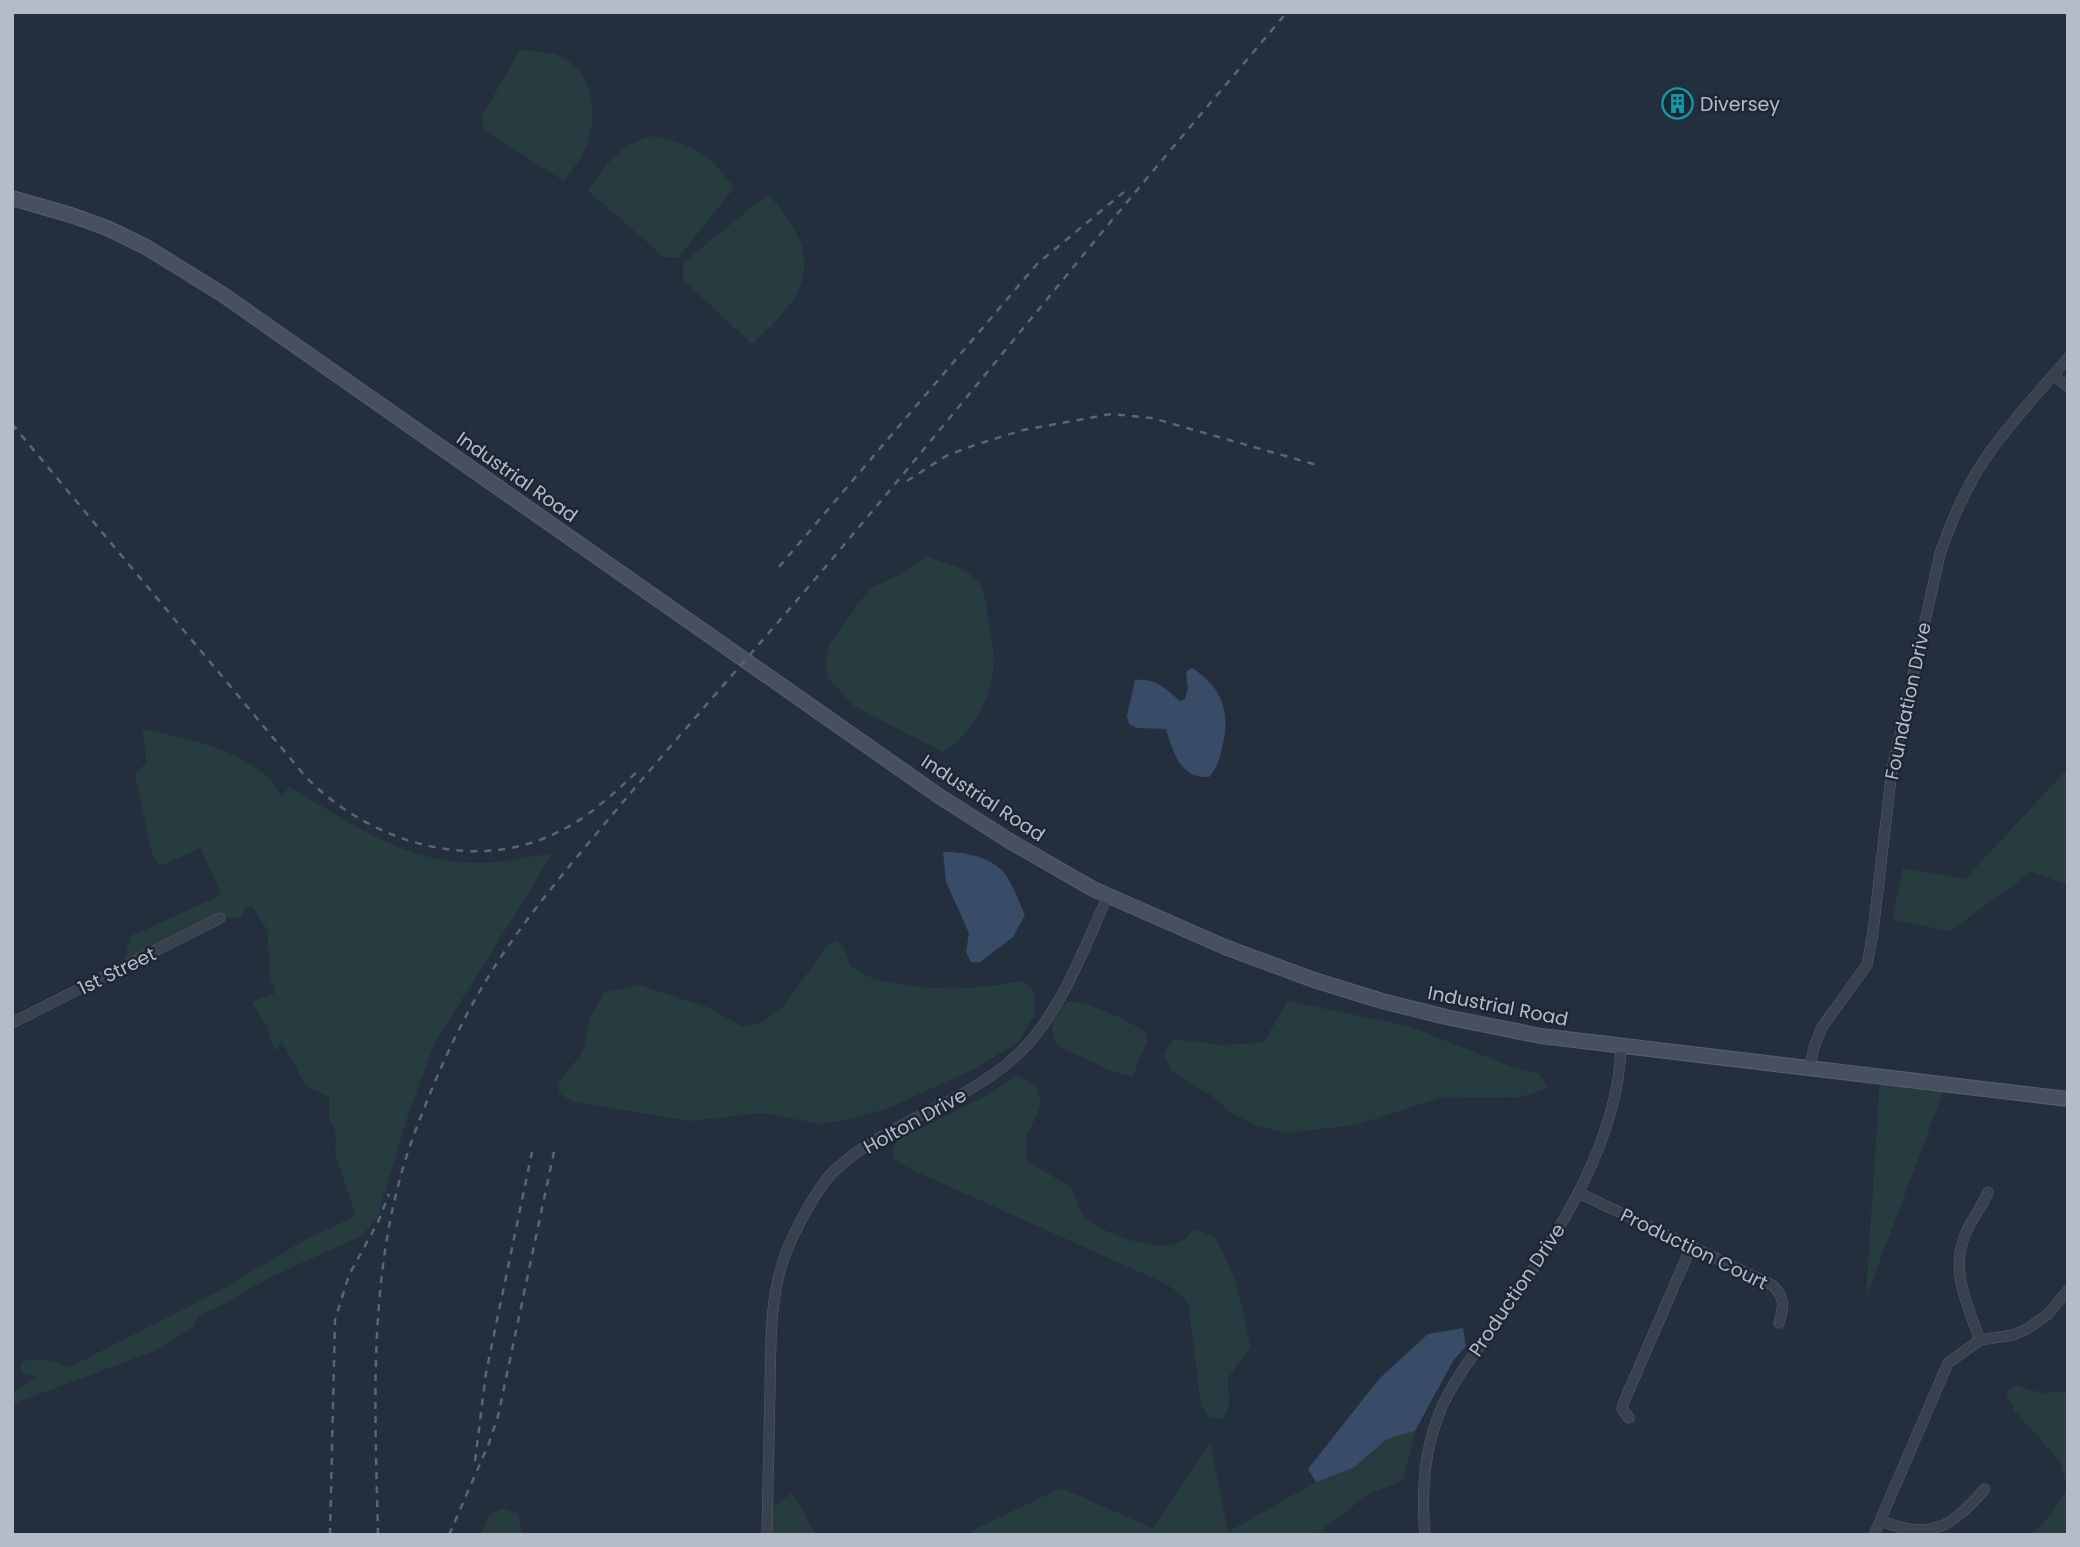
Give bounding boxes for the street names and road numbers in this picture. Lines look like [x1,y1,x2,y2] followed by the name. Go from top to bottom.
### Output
[451,425,583,529] street label: Industrial Road
[1878,620,1938,782] street label: Foundation Drive
[916,748,1050,848] street label: Industrial Road
[74,941,161,1001] street label: 1st Street
[1426,979,1570,1033] street label: Industrial Road
[859,1082,971,1160] street label: Holton Drive
[1616,1202,1772,1296] street label: Production Court
[1462,1218,1572,1362] street label: Production Drive

